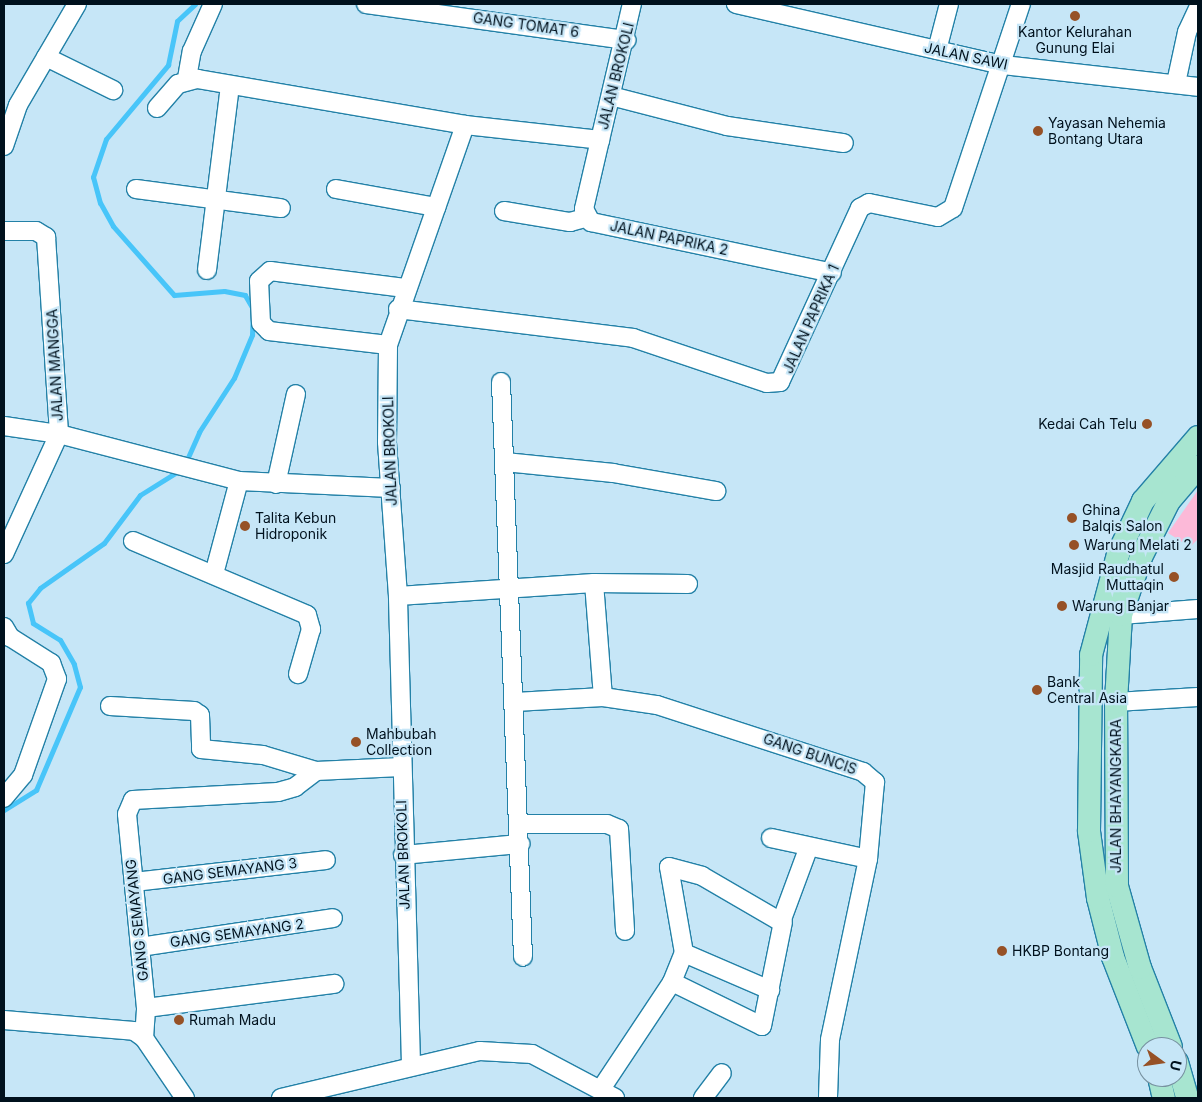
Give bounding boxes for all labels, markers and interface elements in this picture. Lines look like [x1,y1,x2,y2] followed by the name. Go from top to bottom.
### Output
[472,9,580,41] street label: GANG TOMAT 6
[1069,10,1081,22] marker: Kantor Kelurahan Gunung Elai
[595,21,637,131] street label: JALAN BROKOLI
[1018,24,1132,56] place label: Kantor Kelurahan Gunung Elai
[923,39,1009,73] street label: JALAN SAWI
[1048,115,1166,148] place label: Yayasan Nehemia Bontang Utara
[1032,125,1044,137] marker: Yayasan Nehemia Bontang Utara
[608,217,730,259] street label: JALAN PAPRIKA 2
[779,262,843,376] street label: JALAN PAPRIKA 1
[44,308,66,422] street label: JALAN MANGGA
[380,396,400,506] street label: JALAN BROKOLI
[1038,416,1137,432] place label: Kedai Cah Telu
[1141,418,1153,430] marker: Kedai Cah Telu
[1082,502,1163,534] place label: Ghina Balqis Salon
[255,510,336,542] place label: Talita Kebun Hidroponik
[1066,512,1078,524] marker: Ghina Balqis Salon
[239,520,251,532] marker: Talita Kebun Hidroponik
[1084,537,1192,553] place label: Warung Melati 2
[1068,539,1080,551] marker: Warung Melati 2
[1051,561,1164,594] place label: Masjid Raudhatul Muttaqin
[1168,571,1180,583] marker: Masjid Raudhatul Muttaqin
[1072,598,1169,614] place label: Warung Banjar
[1056,600,1068,612] marker: Warung Banjar
[1047,674,1127,706] place label: Bank Central Asia
[1031,684,1043,696] marker: Bank Central Asia
[1108,719,1124,873] street label: JALAN BHAYANGKARA
[366,726,436,759] place label: Mahbubah Collection
[761,730,859,778] street label: GANG BUNCIS
[350,736,362,748] marker: Mahbubah Collection
[393,800,413,910] street label: JALAN BROKOLI
[162,854,298,888] street label: GANG SEMAYANG 3
[122,858,152,982] street label: GANG SEMAYANG
[169,915,305,951] street label: GANG SEMAYANG 2
[1012,943,1109,959] place label: HKBP Bontang
[996,945,1008,957] marker: HKBP Bontang
[189,1012,276,1028] place label: Rumah Madu
[173,1014,185,1026] marker: Rumah Madu
[1137,1037,1187,1087] north arrow
[1167,1058,1186,1073] text: U

